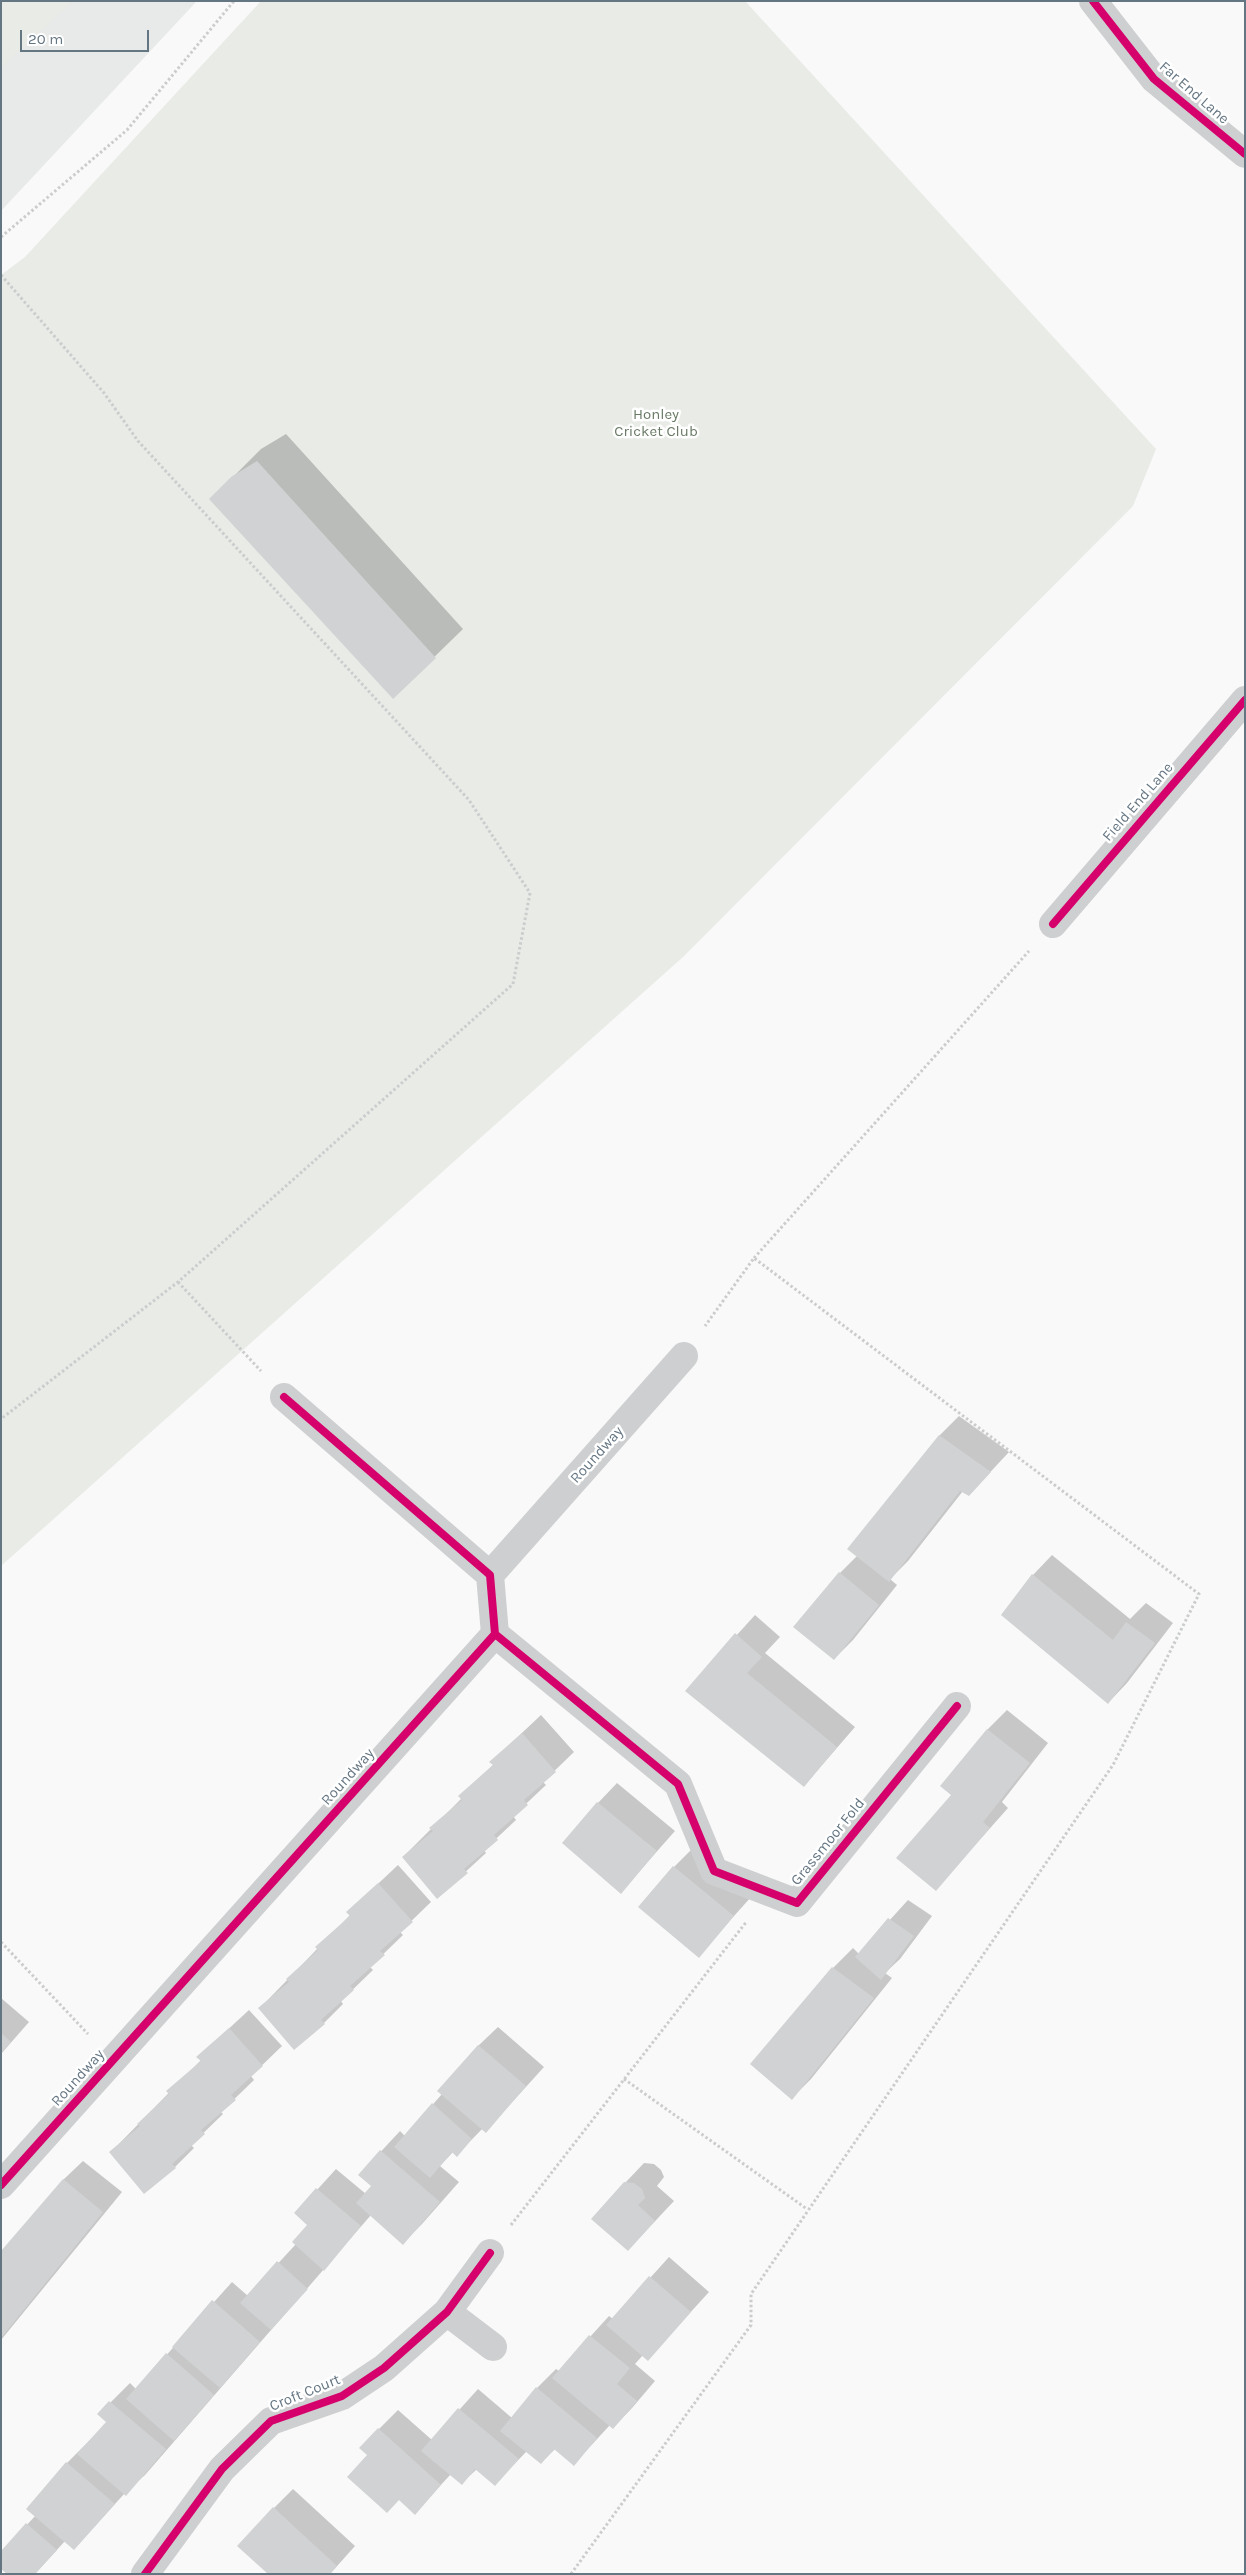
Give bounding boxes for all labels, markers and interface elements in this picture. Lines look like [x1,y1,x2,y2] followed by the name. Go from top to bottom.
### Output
[22,20,151,52] scale bar
[28,30,63,48] text: 20 m
[1155,58,1233,128] street label: Far End Lane
[614,406,698,441] park label: Honley Cricket Club
[1099,759,1177,845] street label: Field End Lane
[567,1423,627,1487] street label: Roundway
[318,1745,378,1809] street label: Roundway
[787,1795,869,1889] street label: Grassmoor Fold
[48,2046,108,2110] street label: Roundway
[267,2371,343,2415] street label: Croft Court

